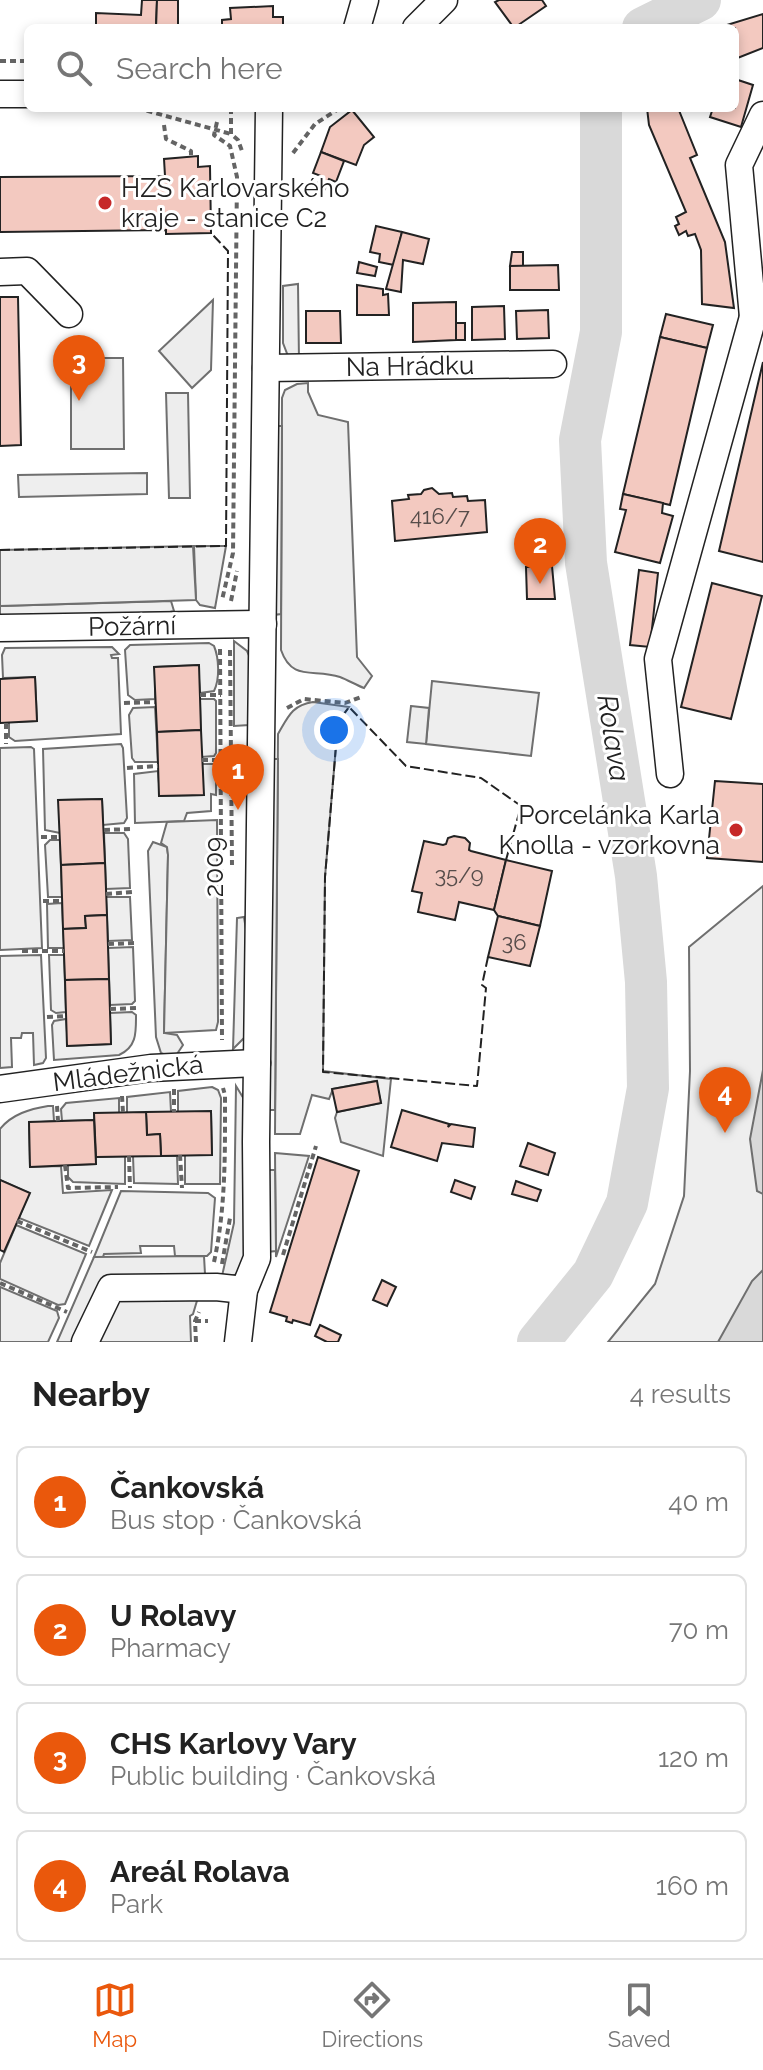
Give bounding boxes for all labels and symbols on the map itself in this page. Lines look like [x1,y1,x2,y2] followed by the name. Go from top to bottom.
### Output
[121,173,349,233] place label: HZS Karlovarského kraje - stanice C2
[96,194,114,212] marker: HZS Karlovarského kraje - stanice C2
[53,335,105,401] pin: 3
[345,350,475,382] street label: Na Hrádku
[410,503,470,529] house number: 416/7
[514,518,566,584] pin: 2
[88,610,177,642] street label: Požární
[590,692,637,784] water label: Rolava
[314,710,354,750] your location
[212,744,264,810] pin: 1
[499,800,720,860] place label: Porcelánka Karla Knolla - vzorkovna
[727,821,745,839] marker: Porcelánka Karla Knolla - vzorkovna
[199,837,229,897] street label: 2009
[434,862,484,888] house number: 35/9
[501,929,527,955] house number: 36
[51,1049,205,1097] street label: Mládežnická
[699,1067,751,1133] pin: 4

